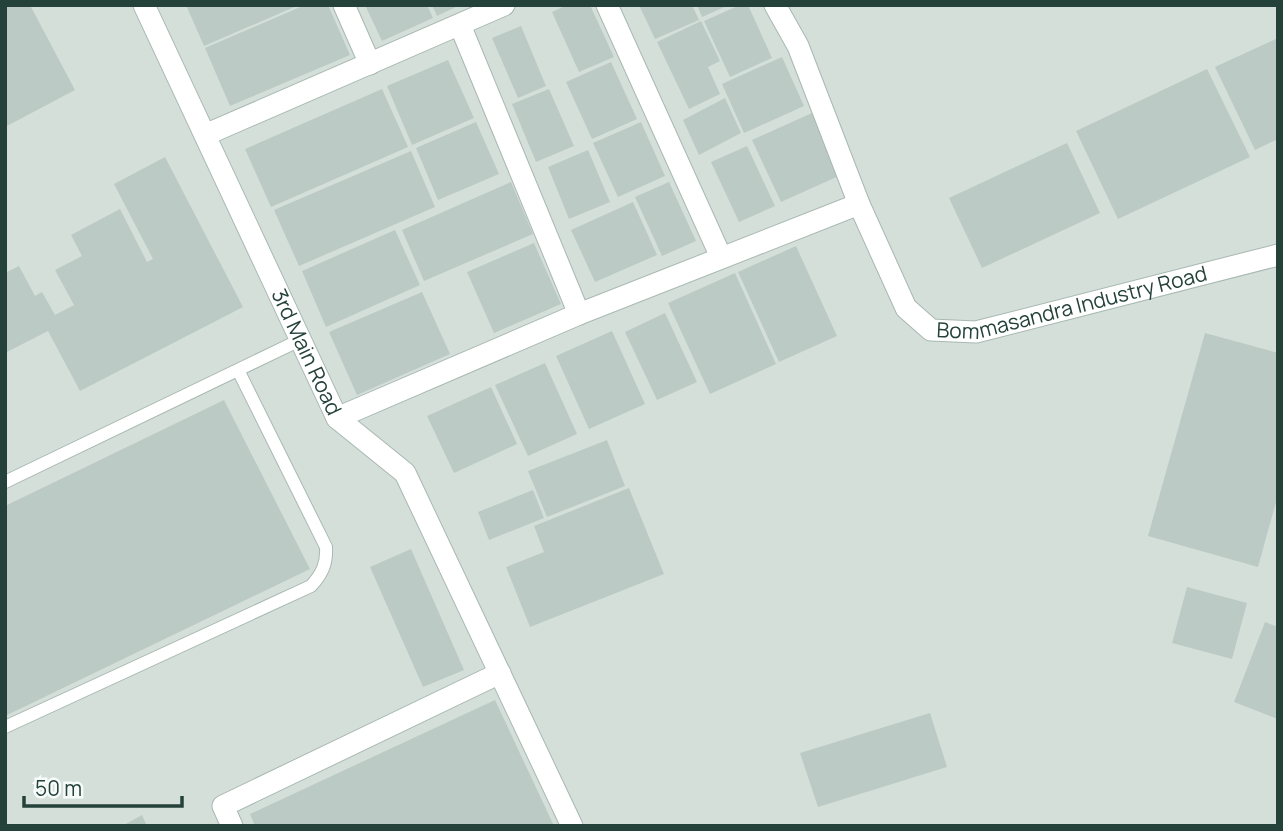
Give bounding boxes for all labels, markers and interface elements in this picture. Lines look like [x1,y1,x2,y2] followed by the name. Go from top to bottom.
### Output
[936,259,1210,345] street label: Bommasandra Industry Road
[266,284,349,419] street label: 3rd Main Road
[24,764,182,808] scale bar
[35,774,82,802] text: 50 m

